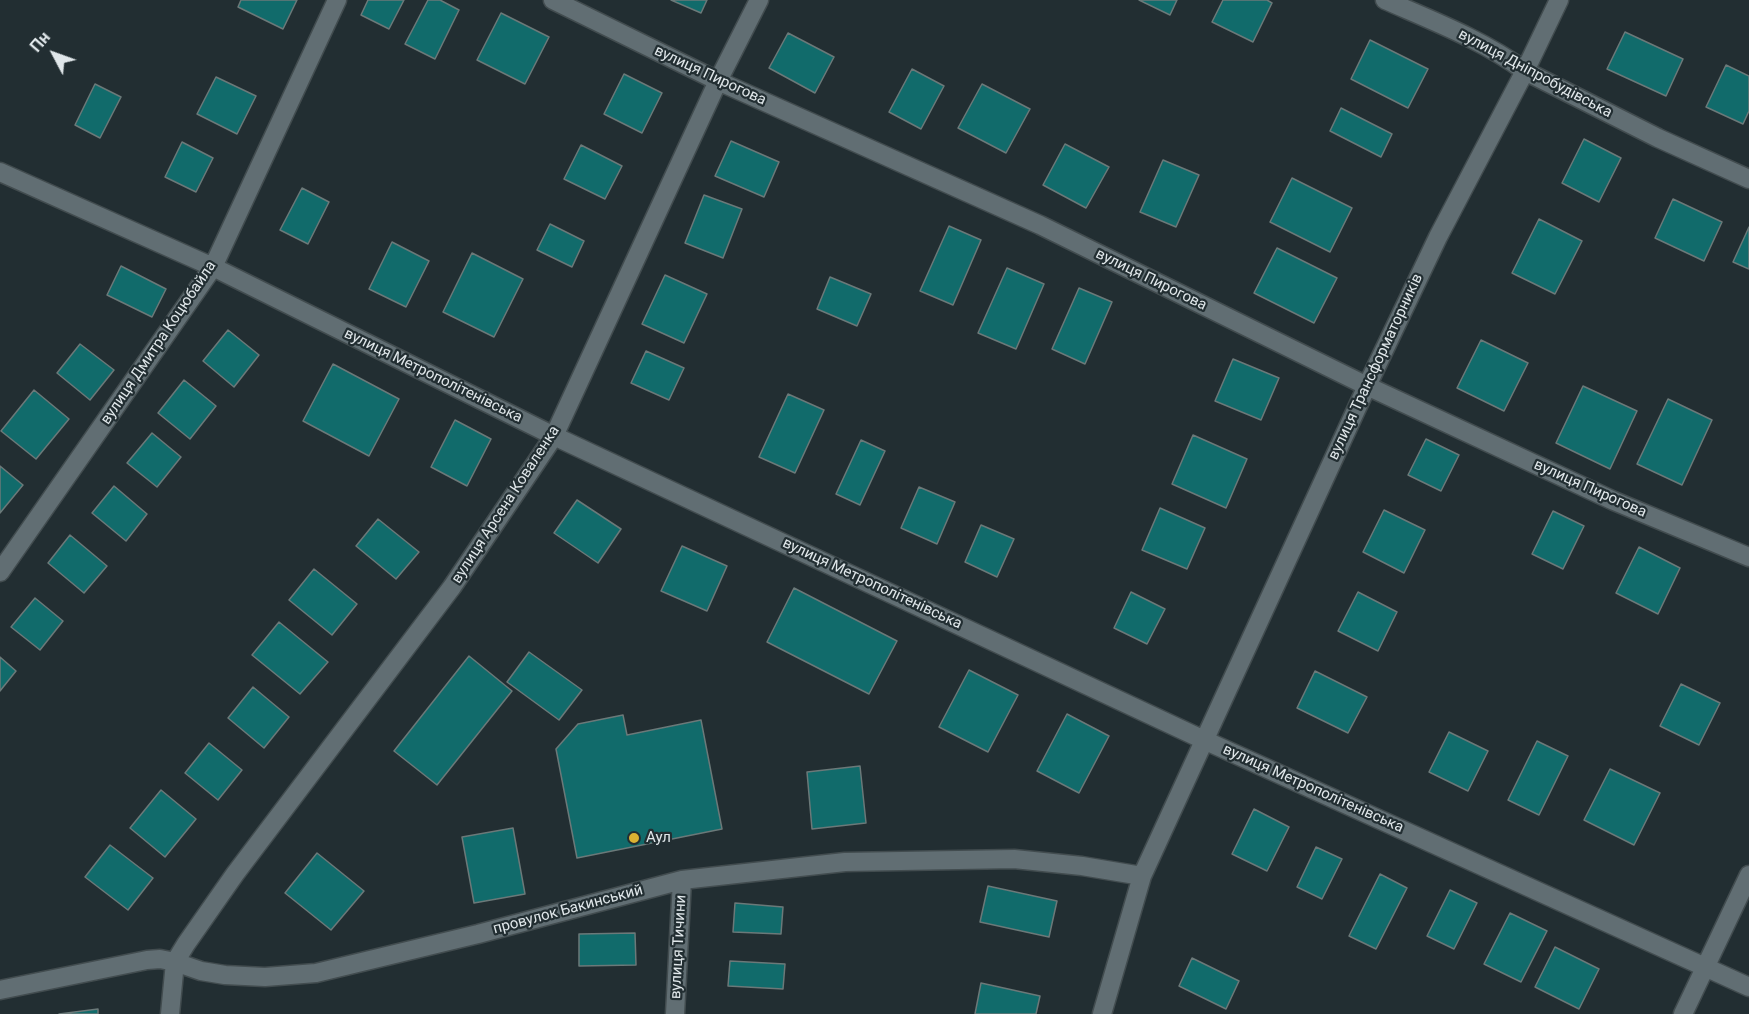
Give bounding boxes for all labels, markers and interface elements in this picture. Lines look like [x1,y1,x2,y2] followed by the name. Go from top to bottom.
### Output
[24,24,84,84] north arrow
[1455,26,1615,122] street label: вулиця Дніпробудівська
[26,28,54,56] text: Пн
[651,42,769,110] street label: вулиця Пирогова
[1093,245,1209,315] street label: вулиця Пирогова
[98,258,220,428] street label: вулиця Дмитра Коцюбайла
[1325,271,1427,463] street label: вулиця Трансформаторників
[341,325,525,427] street label: вулиця Метрополітенівська
[448,423,564,587] street label: вулиця Арсена Коваленка
[1531,456,1649,522] street label: вулиця Пирогова
[779,534,965,634] street label: вулиця Метрополітенівська
[1220,741,1406,837] street label: вулиця Метрополітенівська
[646,829,671,847] place label: Аул
[627,831,641,845] marker: Аул
[491,881,645,939] street label: провулок Бакинський
[667,894,691,1000] street label: вулиця Тичини

